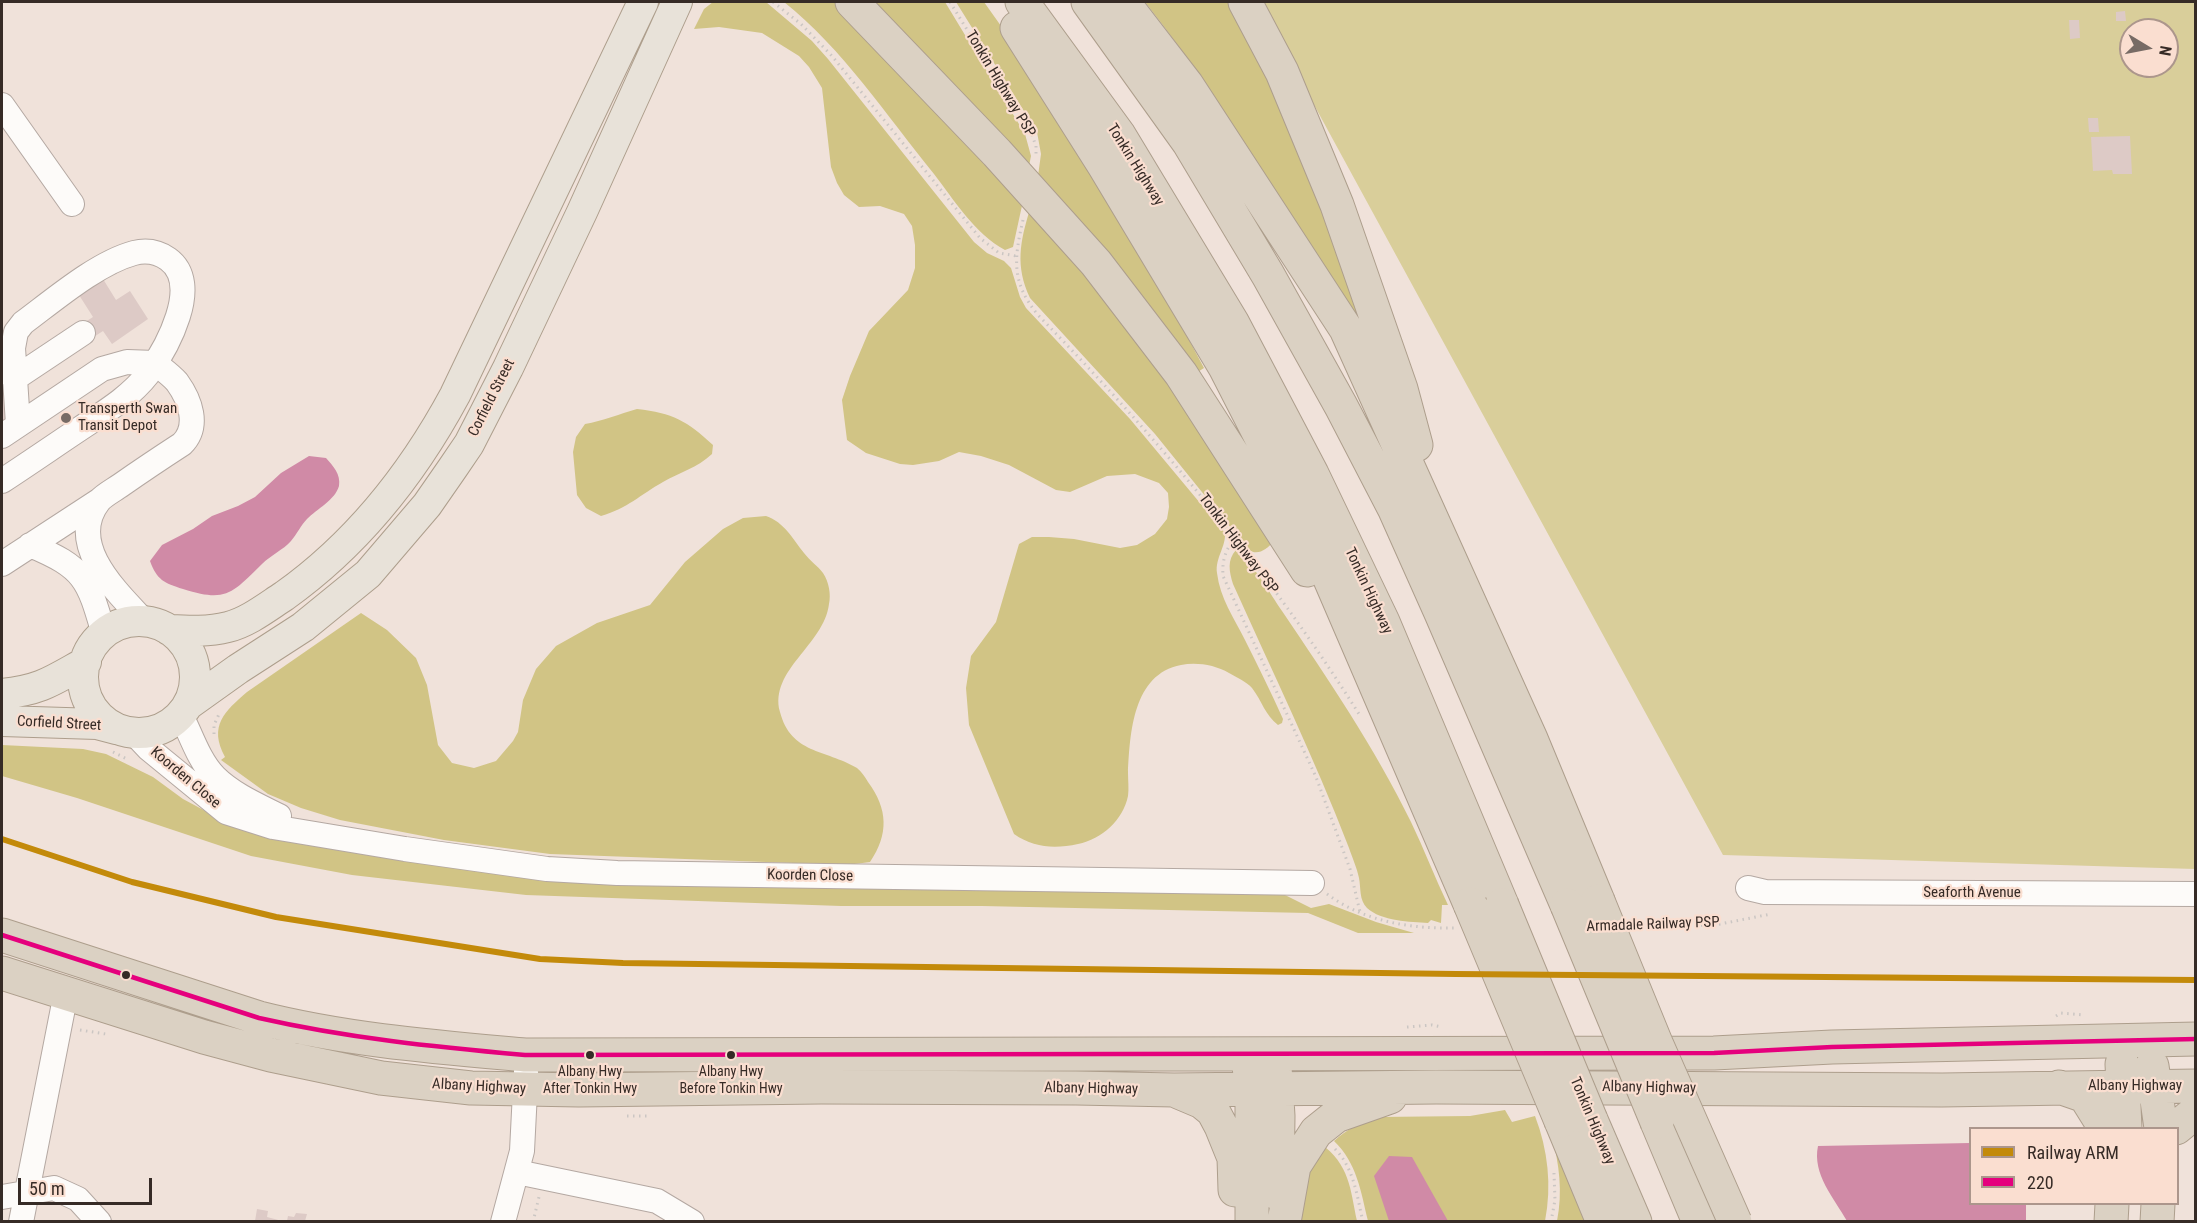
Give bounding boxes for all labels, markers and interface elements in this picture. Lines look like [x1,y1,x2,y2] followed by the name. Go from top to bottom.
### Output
[2119,18,2179,78] north arrow
[961,27,1039,141] street label: Tonkin Highway PSP
[2155,44,2175,57] text: N
[1103,121,1167,209] street label: Tonkin Highway
[465,356,519,440] street label: Corfield Street
[78,400,177,435] place label: Transperth Swan Transit Depot
[59,411,73,425] marker: Transperth Swan Transit Depot
[1194,490,1282,598] street label: Tonkin Highway PSP
[1340,545,1396,637] street label: Tonkin Highway
[16,713,102,735] street label: Corfield Street
[146,743,224,813] street label: Koorden Close
[767,866,853,886] street label: Koorden Close
[1923,884,2021,902] street label: Seaforth Avenue
[1586,914,1720,936] street label: Armadale Railway PSP
[120,969,132,981] unlabelled marker
[584,1049,596,1061] marker: Albany Hwy After Tonkin Hwy
[725,1049,737,1061] marker: Albany Hwy Before Tonkin Hwy
[543,1064,637,1096] place label: Albany Hwy After Tonkin Hwy
[679,1064,783,1096] place label: Albany Hwy Before Tonkin Hwy
[1565,1075,1619,1167] street label: Tonkin Highway
[432,1076,526,1098] street label: Albany Highway
[2088,1077,2182,1095] street label: Albany Highway
[1602,1078,1696,1098] street label: Albany Highway
[1044,1079,1138,1099] street label: Albany Highway
[1969,1127,2179,1205] legend
[2027,1142,2119,1163] text: Railway ARM
[21,1166,154,1204] scale bar
[2027,1172,2054,1193] text: 220
[29,1178,64,1199] text: 50 m

